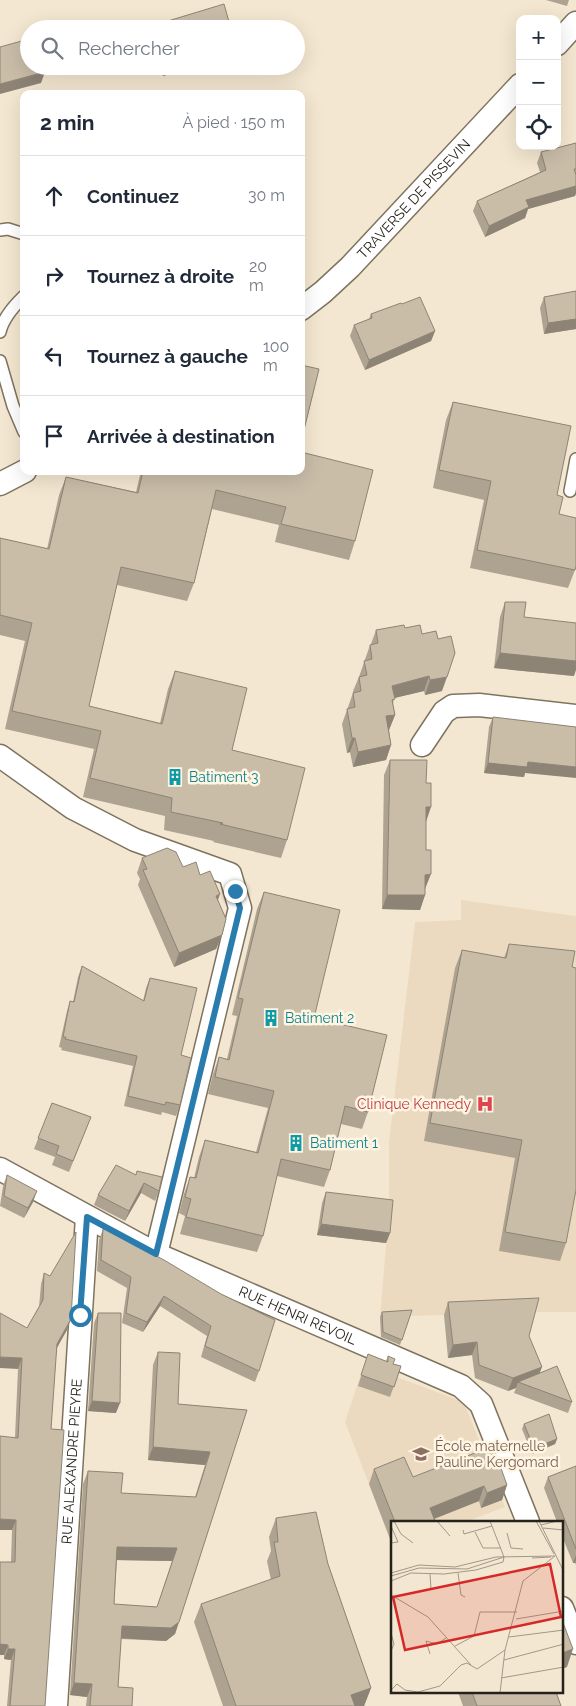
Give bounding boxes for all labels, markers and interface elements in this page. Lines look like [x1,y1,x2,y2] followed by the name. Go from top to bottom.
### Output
[516,15,561,150] map controls
[516,15,561,60] button: +
[20,20,305,75] search box
[38,34,66,62] icon: search
[78,37,180,59] text: Rechercher
[516,60,561,105] button: −
[516,105,561,150] button: locate
[40,110,94,135] text: 2 min
[183,113,285,132] text: À pied · 150 m
[354,136,473,262] street label: TRAVERSE DE PISSEVIN
[40,182,68,210] icon: ahead
[87,185,179,207] text: Continuez
[248,186,285,205] text: 30 m
[249,257,267,295] text: 20 m
[40,262,68,290] icon: right
[87,265,234,287] text: Tournez à droite
[263,337,289,375] text: 100 m
[40,342,68,370] icon: left
[87,345,248,367] text: Tournez à gauche
[40,422,68,450] icon: arrive
[87,425,275,447] text: Arrivée à destination
[165,767,185,787] building icon: Batiment 3
[189,769,259,785] place label: Batiment 3
[224,880,247,903] route end
[261,1008,281,1028] building icon: Batiment 2
[285,1010,354,1026] place label: Batiment 2
[475,1094,495,1114] hospital icon: Clinique Kennedy
[357,1096,471,1112] place label: Clinique Kennedy
[286,1133,306,1153] building icon: Batiment 1
[310,1135,378,1151] place label: Batiment 1
[236,1283,359,1348] street label: RUE HENRI REVOIL
[69,1304,92,1327] route start
[58,1378,85,1545] street label: RUE ALEXANDRE PIEYRE
[435,1437,559,1470] place label: École maternelle Pauline Kergomard
[411,1444,431,1464] school or university icon: École maternelle Pauline Kergomard
[391,1521,564,1694] inset map

